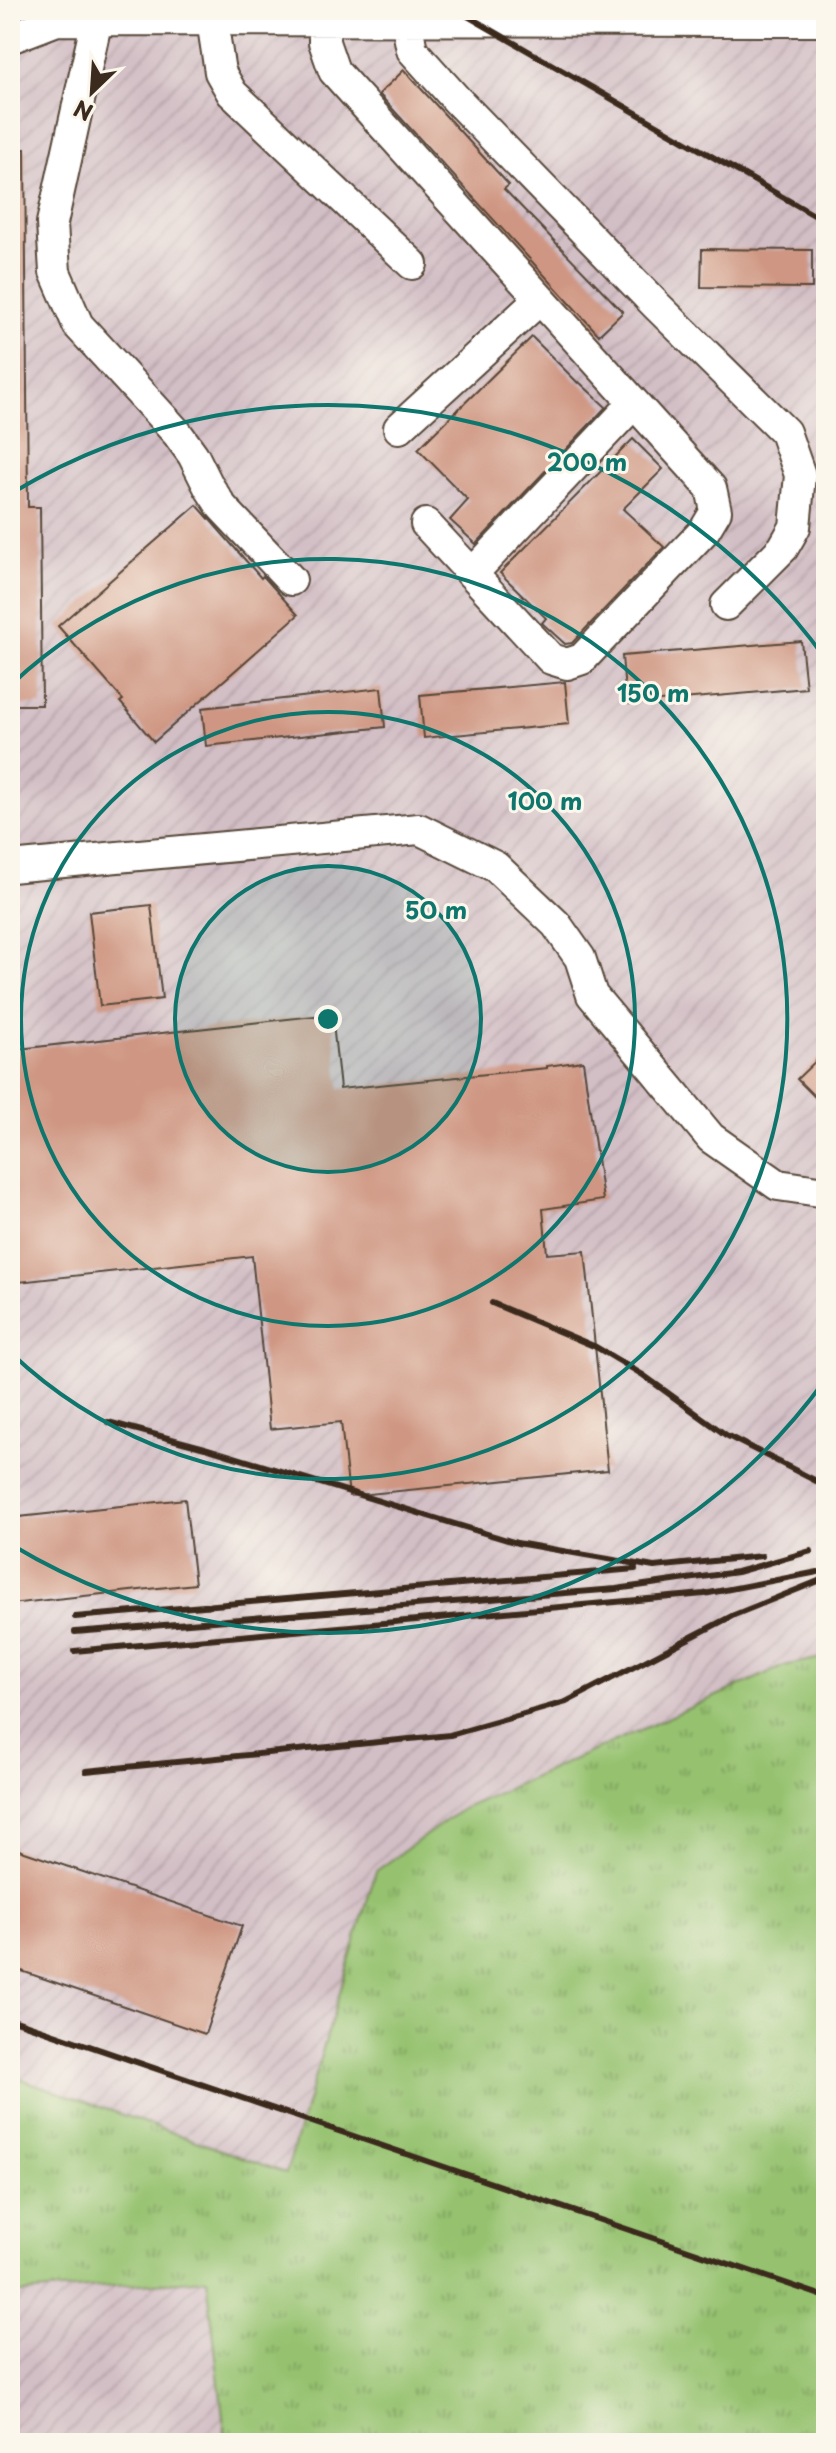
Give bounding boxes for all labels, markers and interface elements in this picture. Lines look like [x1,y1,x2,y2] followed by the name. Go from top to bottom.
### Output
[52,52,132,132] north arrow
[68,93,98,130] text: N
[547,443,627,479] text: 200 m
[617,674,689,710] text: 150 m
[508,782,582,818] text: 100 m
[405,891,467,927] text: 50 m
[314,1005,342,1033] centre of rings

